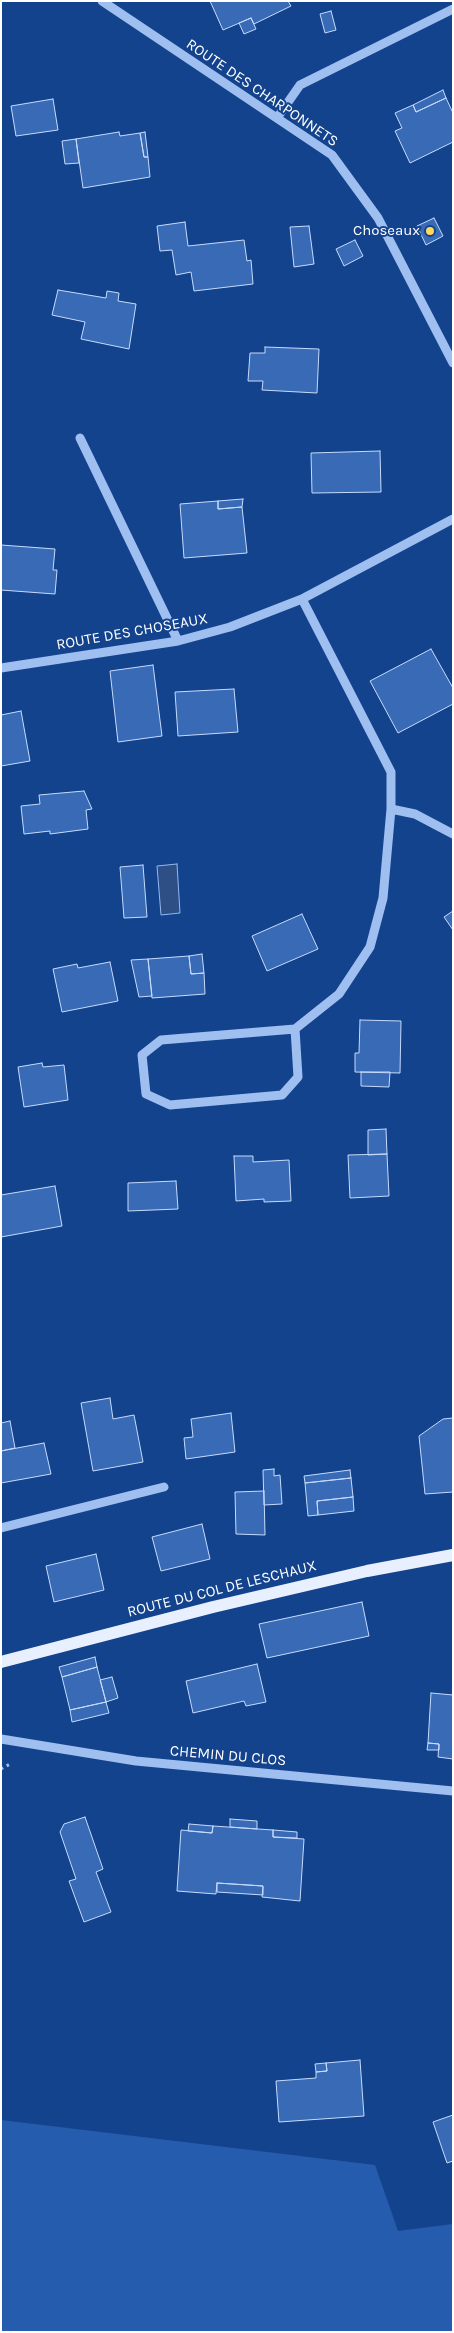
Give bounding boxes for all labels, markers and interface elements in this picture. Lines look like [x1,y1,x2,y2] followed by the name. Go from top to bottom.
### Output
[182,35,342,151] street label: ROUTE DES CHARPONNETS
[353,222,420,240] place label: Choseaux
[424,225,436,237] marker: Choseaux
[55,610,209,654] street label: ROUTE DES CHOSEAUX
[125,1557,319,1621] street label: ROUTE DU COL DE LESCHAUX
[169,1742,287,1770] street label: CHEMIN DU CLOS

